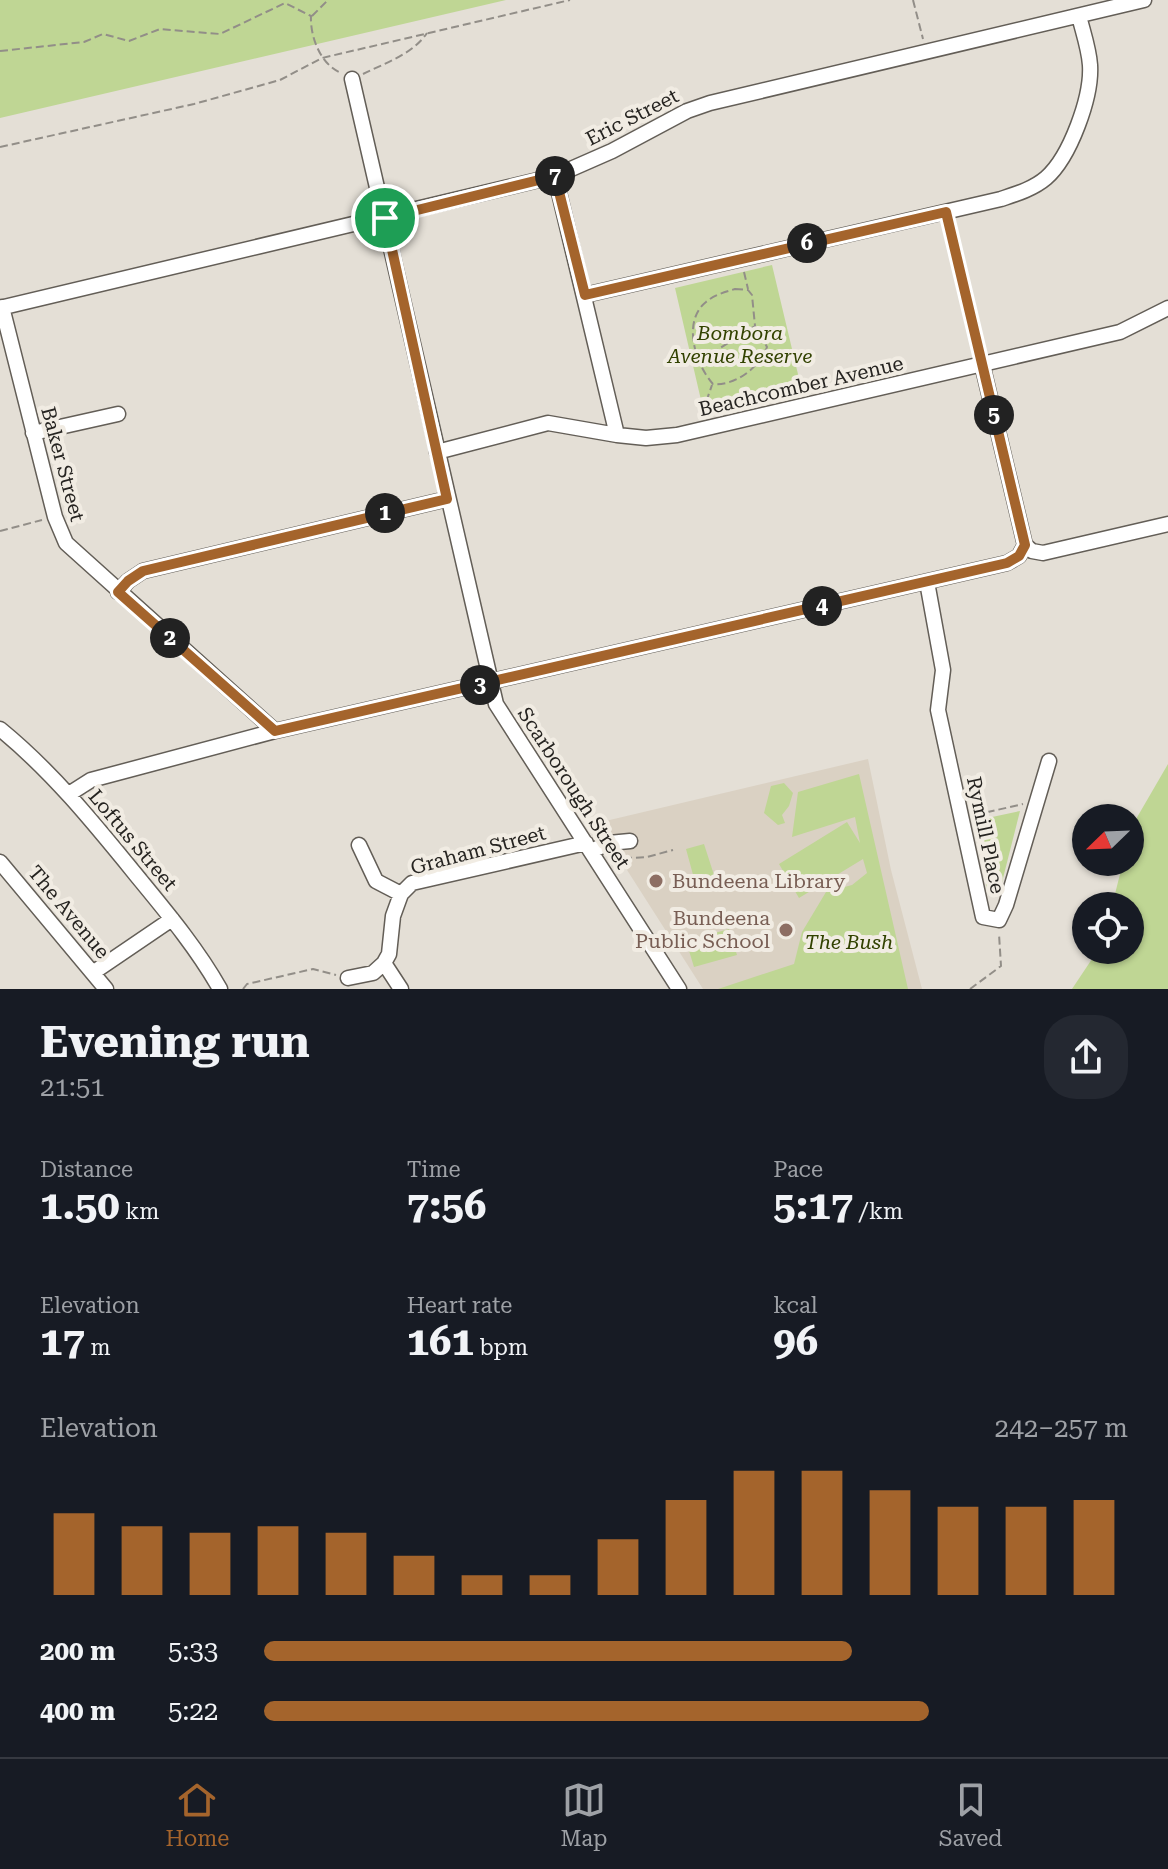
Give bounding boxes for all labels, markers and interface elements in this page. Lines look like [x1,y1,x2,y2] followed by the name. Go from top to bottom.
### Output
[582,83,683,151] street label: Eric Street
[535,156,575,196] pin: 7
[549,163,561,188] text: 7
[351,184,419,252] pin
[363,196,407,240] icon: arrive
[787,223,827,263] pin: 6
[801,230,813,255] text: 6
[667,321,812,368] park label: Bombora Avenue Reserve
[696,351,906,421] street label: Beachcomber Avenue
[974,395,1014,435] pin: 5
[988,402,1000,427] text: 5
[36,404,90,525] street label: Baker Street
[365,493,405,533] pin: 1
[379,500,391,525] text: 1
[802,586,842,626] pin: 4
[816,593,828,618] text: 4
[150,618,190,658] pin: 2
[164,625,176,650] text: 2
[460,665,500,705] pin: 3
[474,672,486,697] text: 3
[513,703,635,874] street label: Scarborough Street
[962,774,1010,896] street label: Rymill Place
[84,785,183,896] street label: Loftus Street
[1072,804,1144,876] north arrow
[1072,804,1144,964] map controls
[408,820,549,880] street label: Graham Street
[23,861,115,963] street label: The Avenue
[672,869,845,893] place label: Bundeena Library
[647,872,665,890] marker: Bundeena Library
[1072,892,1144,964] button: locate
[635,906,770,953] place label: Bundeena Public School
[777,921,795,939] marker: Bundeena Public School
[805,930,893,954] park label: The Bush
[1044,1015,1128,1099] button: share
[40,1016,310,1068] text: Evening run
[40,1072,105,1102] text: 21:51
[40,1157,133,1182] text: Distance
[407,1157,461,1182] text: Time
[773,1157,823,1182] text: Pace
[40,1182,120,1229] text: 1.50
[407,1182,486,1229] text: 7:56
[773,1182,853,1229] text: 5:17
[120,1199,159,1224] text: km
[853,1199,903,1224] text: /km
[40,1293,140,1318] text: Elevation
[407,1293,512,1318] text: Heart rate
[773,1293,818,1318] text: kcal
[40,1318,85,1365] text: 17
[407,1318,474,1365] text: 161
[773,1318,818,1365] text: 96
[85,1335,110,1360] text: m
[474,1335,528,1360] text: bpm
[40,1413,158,1443] text: Elevation
[995,1413,1128,1443] text: 242–257 m
[40,1636,115,1666] text: 200 m
[168,1636,218,1666] text: 5:33
[40,1696,115,1726] text: 400 m
[168,1696,218,1726] text: 5:22
[166,1778,229,1851] tab: Home
[560,1778,608,1851] tab: Map
[939,1778,1002,1851] tab: Saved

